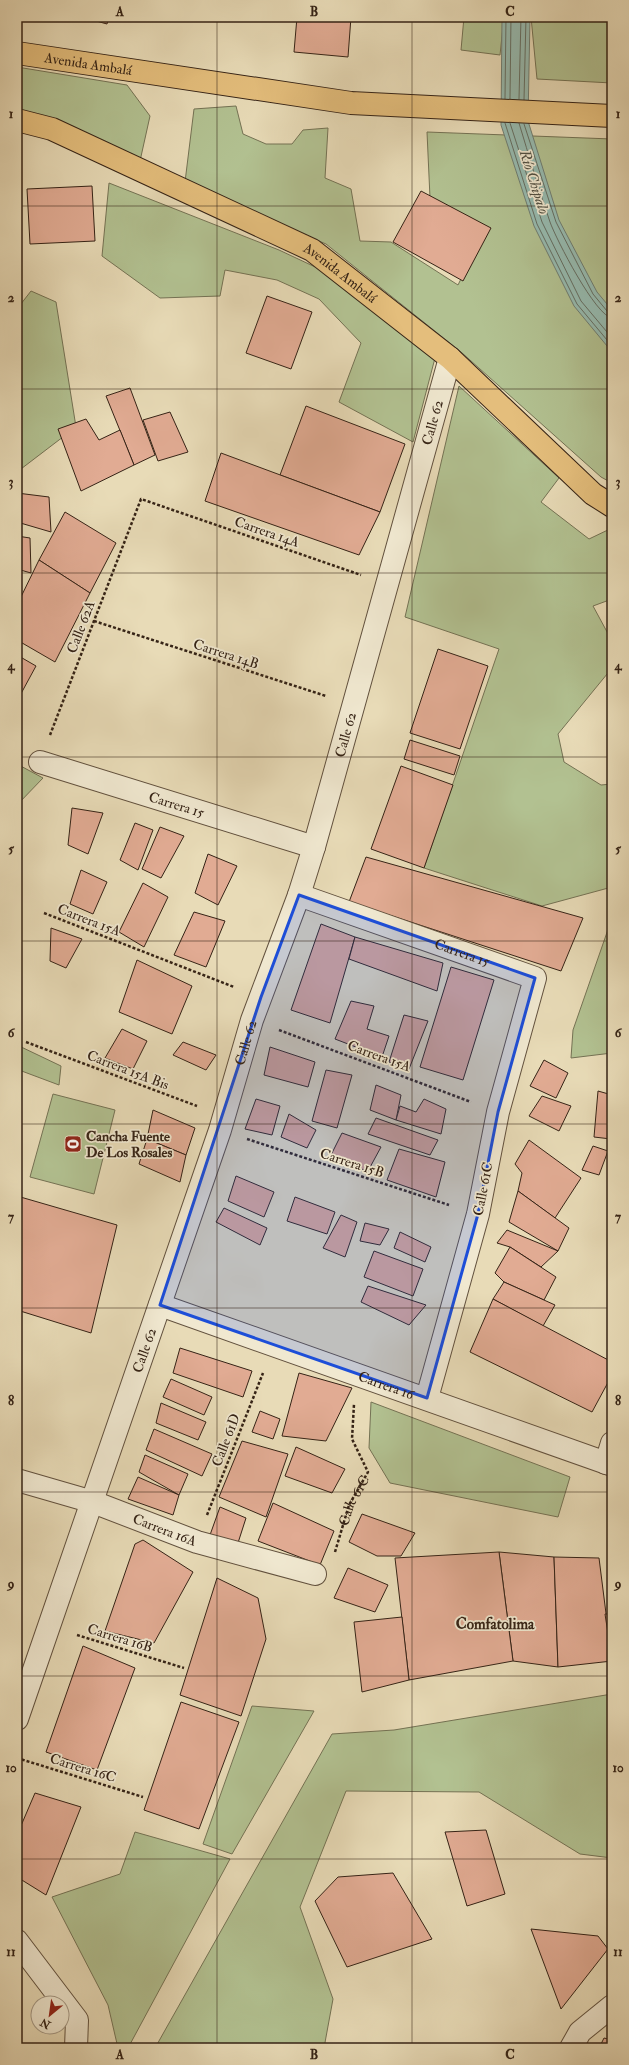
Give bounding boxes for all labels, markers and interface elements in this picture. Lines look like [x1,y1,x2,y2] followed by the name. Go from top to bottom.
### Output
[115,4,125,20] text: A
[310,4,318,20] text: B
[505,4,515,20] text: C
[42,49,133,79] street label: Avenida Ambalá
[9,106,14,122] text: 1
[616,106,621,122] text: 1
[514,147,553,217] water label: Río Chipalo
[300,238,381,306] street label: Avenida Ambalá
[8,290,15,306] text: 2
[615,290,622,306] text: 2
[418,398,446,447] street label: Calle 62
[9,474,14,490] text: 3
[616,474,621,490] text: 3
[232,513,302,551] street label: Carrera 14A
[63,598,99,656] street label: Calle 62A
[191,635,261,673] street label: Carrera 14B
[6,658,15,674] text: 4
[613,658,622,674] text: 4
[331,710,360,759] street label: Calle 62
[147,788,207,821] street label: Carrera 15
[8,841,14,857] text: 5
[615,841,621,857] text: 5
[55,900,123,940] street label: Carrera 15A
[432,935,493,970] street label: Carrera 15
[231,1018,260,1067] street label: Calle 62
[8,1025,16,1041] text: 6
[615,1025,623,1041] text: 6
[345,1037,413,1075] street label: Carrera 15A
[84,1047,172,1094] street label: Carrera 15A Bis
[86,1128,172,1161] place label: Cancha Fuente De Los Rosales
[63,1134,83,1154] sports icon: Cancha Fuente De Los Rosales
[318,1145,386,1181] street label: Carrera 15B
[469,1161,497,1217] street label: Calle 61C
[8,1209,15,1225] text: 7
[615,1209,622,1225] text: 7
[129,1326,160,1375] street label: Calle 62
[356,1367,417,1403] street label: Carrera 16
[8,1393,14,1409] text: 8
[615,1393,621,1409] text: 8
[208,1411,244,1469] street label: Calle 61D
[335,1472,373,1528] street label: Calle 61C
[130,1510,199,1550] street label: Carrera 16A
[6,1576,15,1592] text: 9
[613,1576,622,1592] text: 9
[456,1615,535,1634] district label: Comfatolima
[85,1620,155,1656] street label: Carrera 16B
[48,1750,118,1786] street label: Carrera 16C
[5,1760,17,1776] text: 10
[612,1760,624,1776] text: 10
[6,1944,16,1960] text: 11
[613,1944,623,1960] text: 11
[30,1995,70,2035] north arrow
[37,2015,54,2032] text: N
[115,2047,125,2063] text: A
[310,2047,318,2063] text: B
[505,2047,515,2063] text: C

